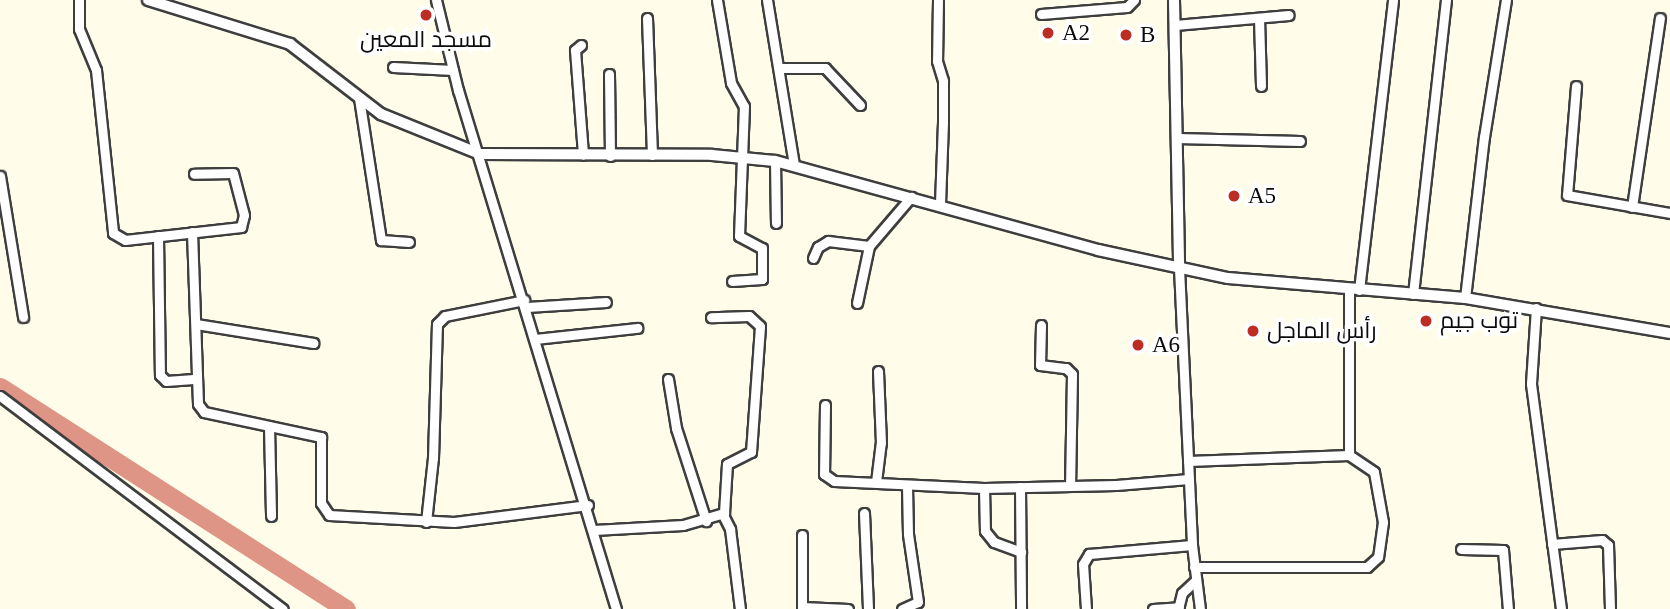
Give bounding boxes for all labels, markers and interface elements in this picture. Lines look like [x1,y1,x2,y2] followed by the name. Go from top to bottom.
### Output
[418,7,434,23] marker: مسجد المعين
[1062,19,1090,47] place label: A2
[1140,21,1155,49] place label: B
[1040,25,1056,41] marker: A2
[360,26,492,54] place label: مسجد المعين
[1118,27,1134,43] marker: B
[1248,182,1276,210] place label: A5
[1226,188,1242,204] marker: A5
[1440,307,1518,335] place label: توب جيم
[1418,313,1434,329] marker: توب جيم
[1267,317,1377,345] place label: رأس الماجل
[1245,323,1261,339] marker: رأس الماجل
[1152,331,1180,359] place label: A6
[1130,337,1146,353] marker: A6

